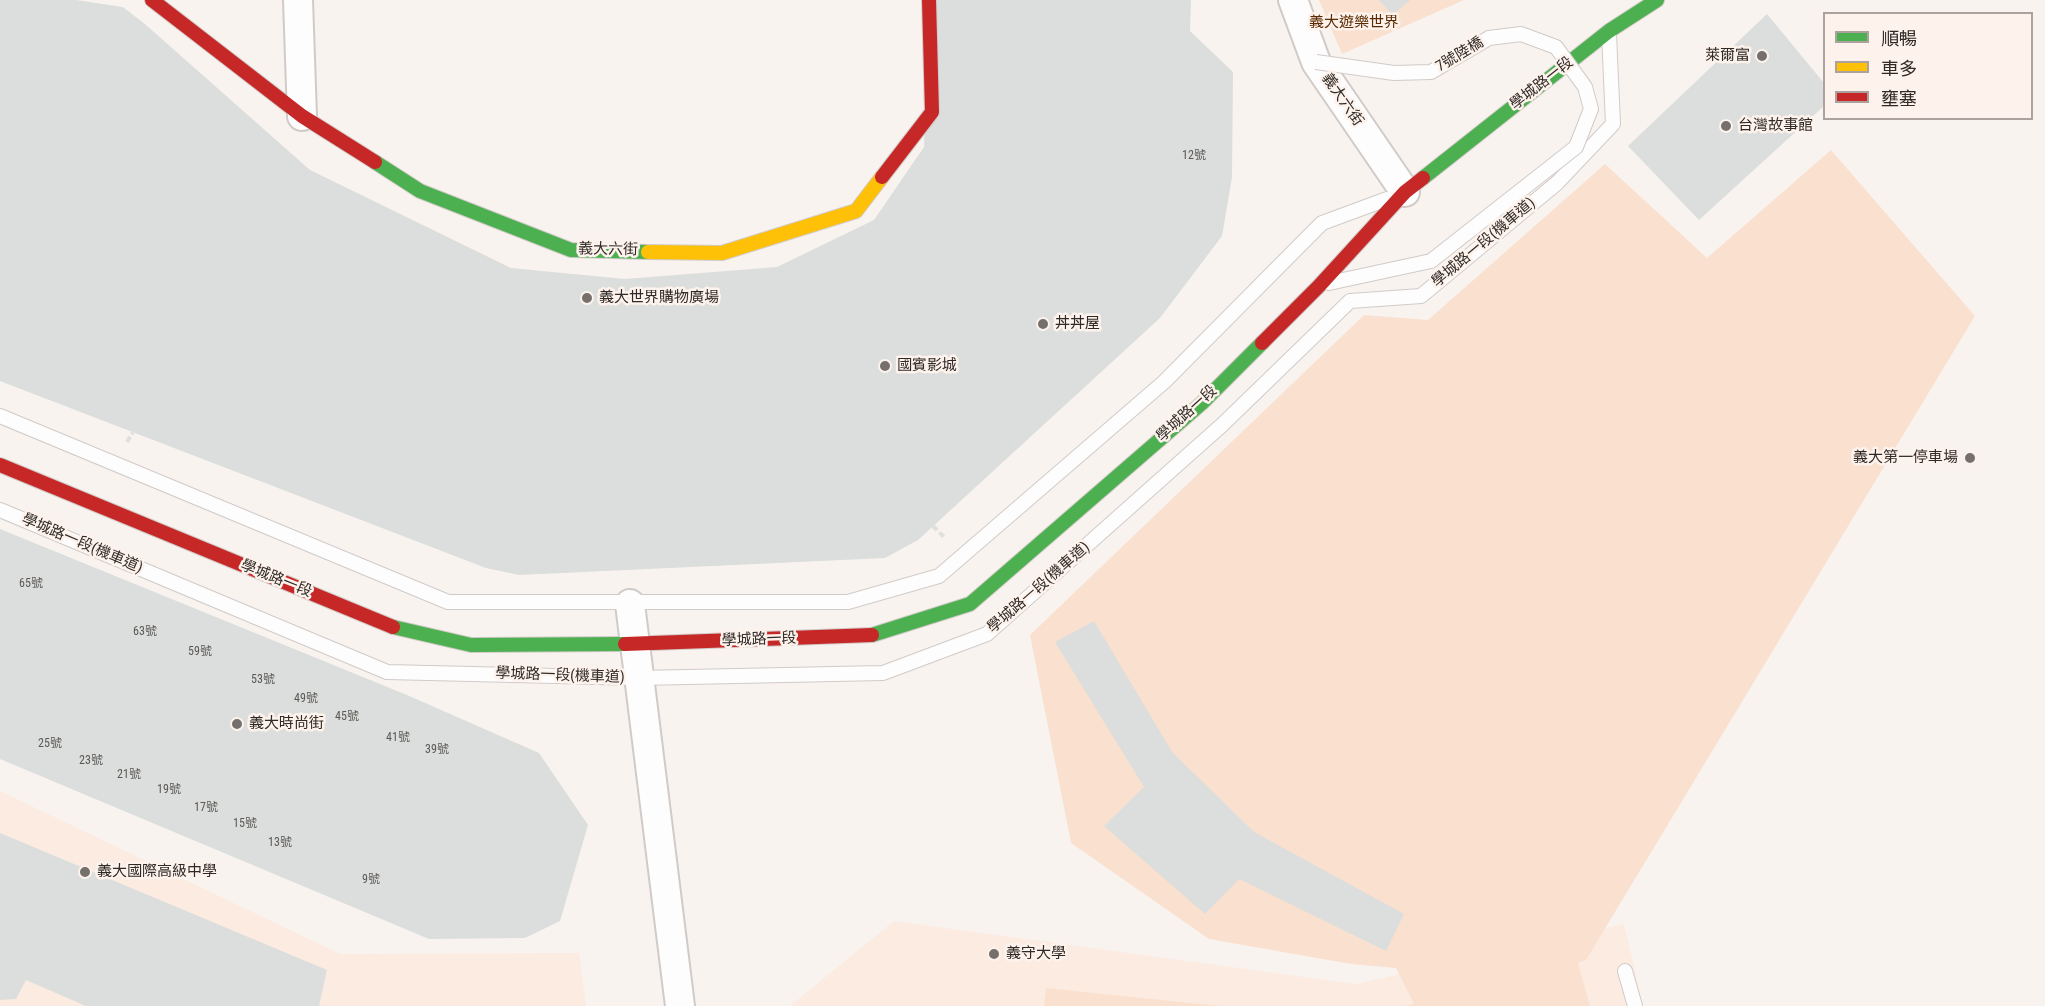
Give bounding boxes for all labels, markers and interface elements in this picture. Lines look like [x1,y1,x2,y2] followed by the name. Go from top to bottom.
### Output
[1823,12,2033,120] legend
[1309,14,1399,32] park label: 義大遊樂世界
[1881,28,1917,49] text: 順暢
[1433,34,1487,76] street label: 7號陸橋
[1705,47,1750,65] place label: 萊爾富
[1755,49,1769,63] marker: 萊爾富
[1507,54,1577,114] street label: 學城路一段
[1881,58,1917,79] text: 車多
[1317,70,1367,130] street label: 義大六街
[1881,88,1917,109] text: 壅塞
[1738,117,1813,135] place label: 台灣故事館
[1719,119,1733,133] marker: 台灣故事館
[1182,149,1206,163] house number: 12號
[1429,194,1539,292] street label: 學城路一段(機車道)
[578,240,638,260] street label: 義大六街
[599,289,719,307] place label: 義大世界購物廣場
[580,291,594,305] marker: 義大世界購物廣場
[1055,315,1100,333] place label: 丼丼屋
[1036,317,1050,331] marker: 丼丼屋
[897,357,957,375] place label: 國賓影城
[878,359,892,373] marker: 國賓影城
[1153,382,1221,446] street label: 學城路一段
[1853,449,1958,467] place label: 義大第一停車場
[1963,451,1977,465] marker: 義大第一停車場
[19,510,145,578] street label: 學城路一段(機車道)
[984,539,1094,637] street label: 學城路一段(機車道)
[238,557,314,601] street label: 學城路一段
[19,577,43,591] house number: 65號
[133,625,157,639] house number: 63號
[721,630,797,650] street label: 學城路一段
[188,645,212,659] house number: 59號
[495,665,625,687] street label: 學城路一段(機車道)
[251,673,275,687] house number: 53號
[294,692,318,706] house number: 49號
[335,710,359,724] house number: 45號
[249,715,324,733] place label: 義大時尚街
[230,717,244,731] marker: 義大時尚街
[386,731,410,745] house number: 41號
[38,737,62,751] house number: 25號
[425,743,449,757] house number: 39號
[79,754,103,768] house number: 23號
[117,768,141,782] house number: 21號
[157,783,181,797] house number: 19號
[194,801,218,815] house number: 17號
[233,817,257,831] house number: 15號
[268,836,292,850] house number: 13號
[97,863,217,881] place label: 義大國際高級中學
[78,865,92,879] marker: 義大國際高級中學
[362,873,380,887] house number: 9號
[1006,945,1066,963] place label: 義守大學
[987,947,1001,961] marker: 義守大學

